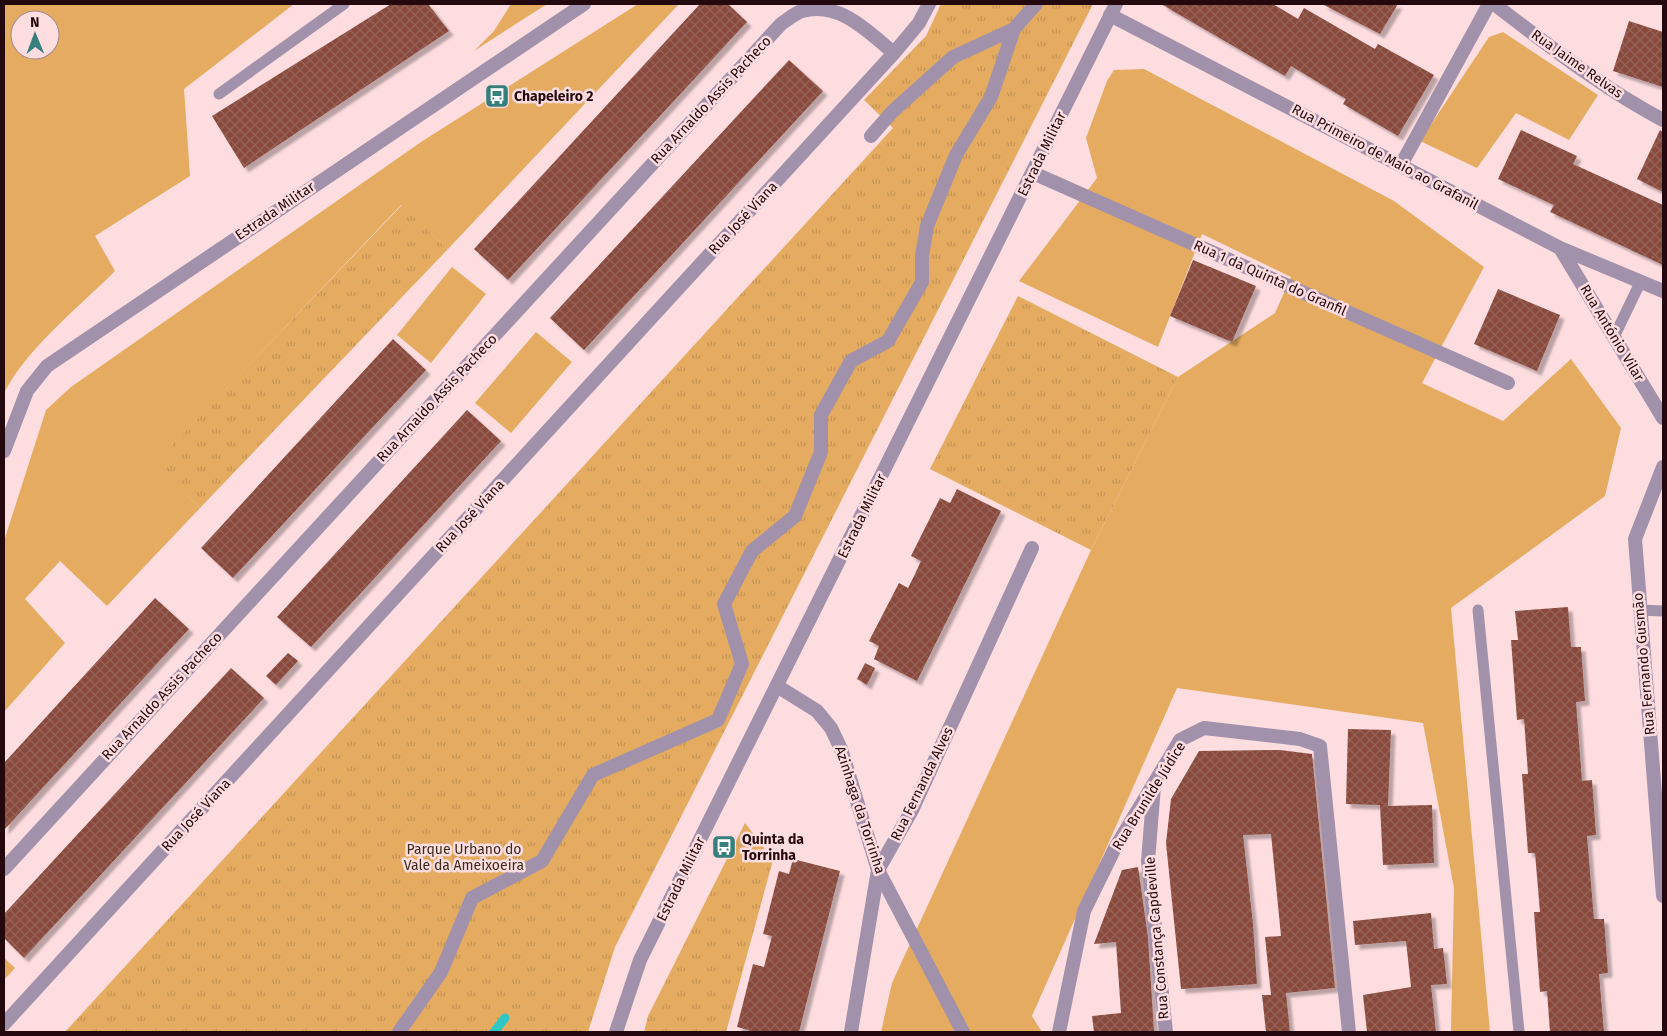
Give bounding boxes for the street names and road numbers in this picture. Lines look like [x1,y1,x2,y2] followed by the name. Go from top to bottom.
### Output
[1528,26,1626,102] street label: Rua Jaime Relvas
[647,33,775,167] street label: Rua Arnaldo Assis Pacheco
[1289,100,1481,214] street label: Rua Primeiro de Maio ao Grafanil
[1014,108,1070,199] street label: Estrada Militar
[232,178,318,244] street label: Estrada Militar
[705,178,781,258] street label: Rua José Viana
[1191,237,1349,319] street label: Rua 1 da Quinta do Granfil
[1576,281,1648,385] street label: Rua António Vilar
[373,331,501,465] street label: Rua Arnaldo Assis Pacheco
[834,470,890,561] street label: Estrada Militar
[432,476,508,556] street label: Rua José Viana
[1629,592,1659,736] street label: Rua Fernando Gusmão
[98,629,226,763] street label: Rua Arnaldo Assis Pacheco
[887,724,957,843] street label: Rua Fernanda Alves
[1109,739,1189,853] street label: Rua Brunilde Júdice
[831,744,889,876] street label: Azinhaga da Torrinha
[158,775,234,855] street label: Rua José Viana
[653,833,709,924] street label: Estrada Militar
[1141,856,1173,1020] street label: Rua Constança Capdeville

